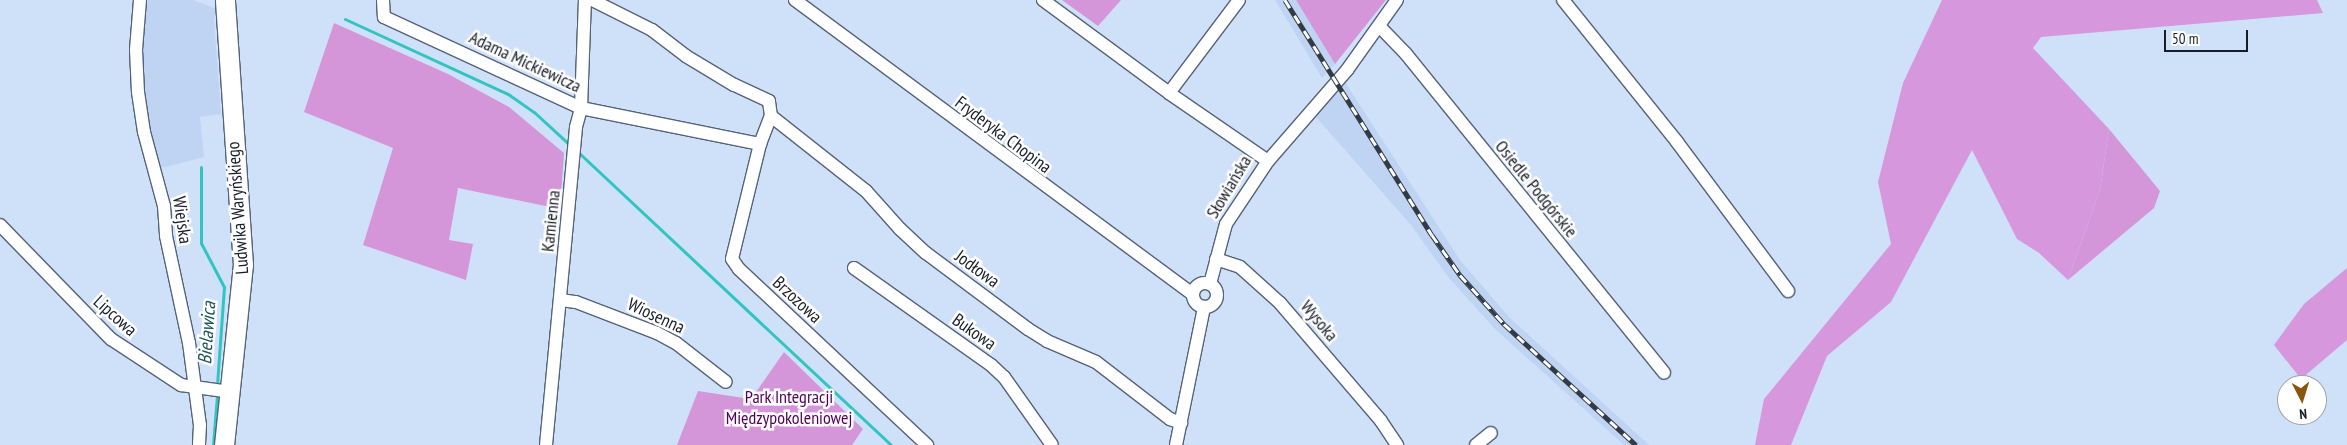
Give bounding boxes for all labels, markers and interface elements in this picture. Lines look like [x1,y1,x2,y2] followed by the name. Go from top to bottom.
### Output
[2167,20,2251,52] scale bar
[466,27,584,97] street label: Adama Mickiewicza
[2172,29,2198,48] text: 50 m
[951,92,1055,178] street label: Fryderyka Chopina
[1490,136,1582,242] street label: Osiedle Podgórskie
[223,141,253,275] street label: Ludwika Waryńskiego
[1202,152,1256,222] street label: Słowiańska
[537,189,565,253] street label: Kamienna
[168,195,196,245] street label: Wiejska
[951,246,1003,292] street label: Jodłowa
[768,272,826,328] street label: Brzozowa
[89,291,141,341] street label: Lipcowa
[624,293,688,339] street label: Wiosenna
[1296,296,1342,346] street label: Wysoka
[193,301,221,365] water label: Bielawica
[948,309,1000,355] street label: Bukowa
[2277,375,2327,425] north arrow
[726,387,852,429] park label: Park Integracji Międzypokoleniowej
[2299,405,2308,423] text: N

